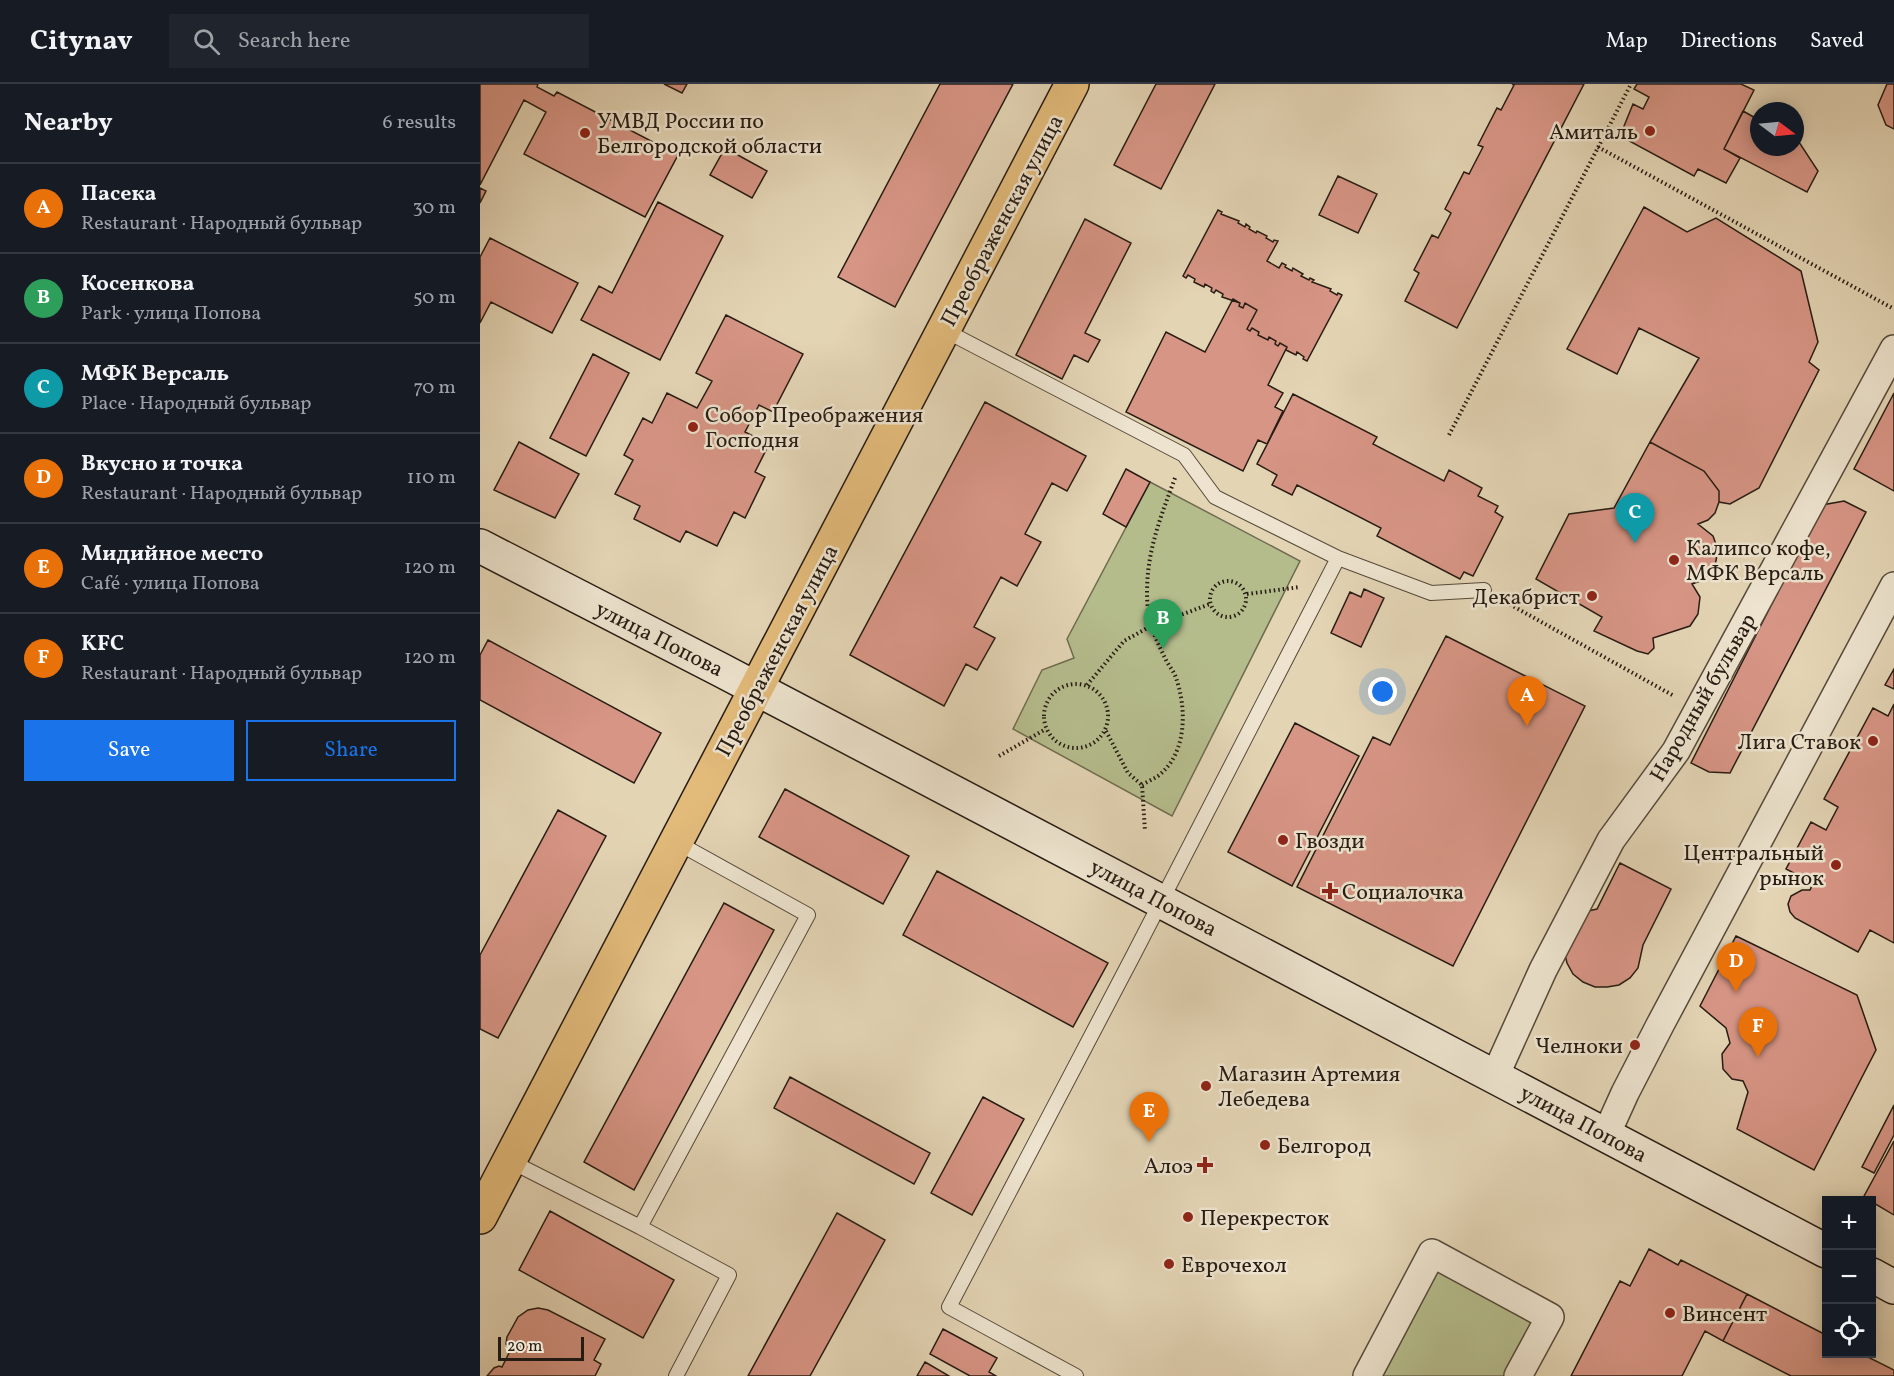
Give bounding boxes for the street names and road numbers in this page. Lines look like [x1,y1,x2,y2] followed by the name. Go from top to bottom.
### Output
[934,110,1072,333] street label: Преображенская улица
[709,540,847,763] street label: Преображенская улица
[589,595,728,686] street label: улица Попова
[1643,608,1765,788] street label: Народный бульвар
[1084,853,1222,946] street label: улица Попова
[1514,1079,1652,1172] street label: улица Попова

